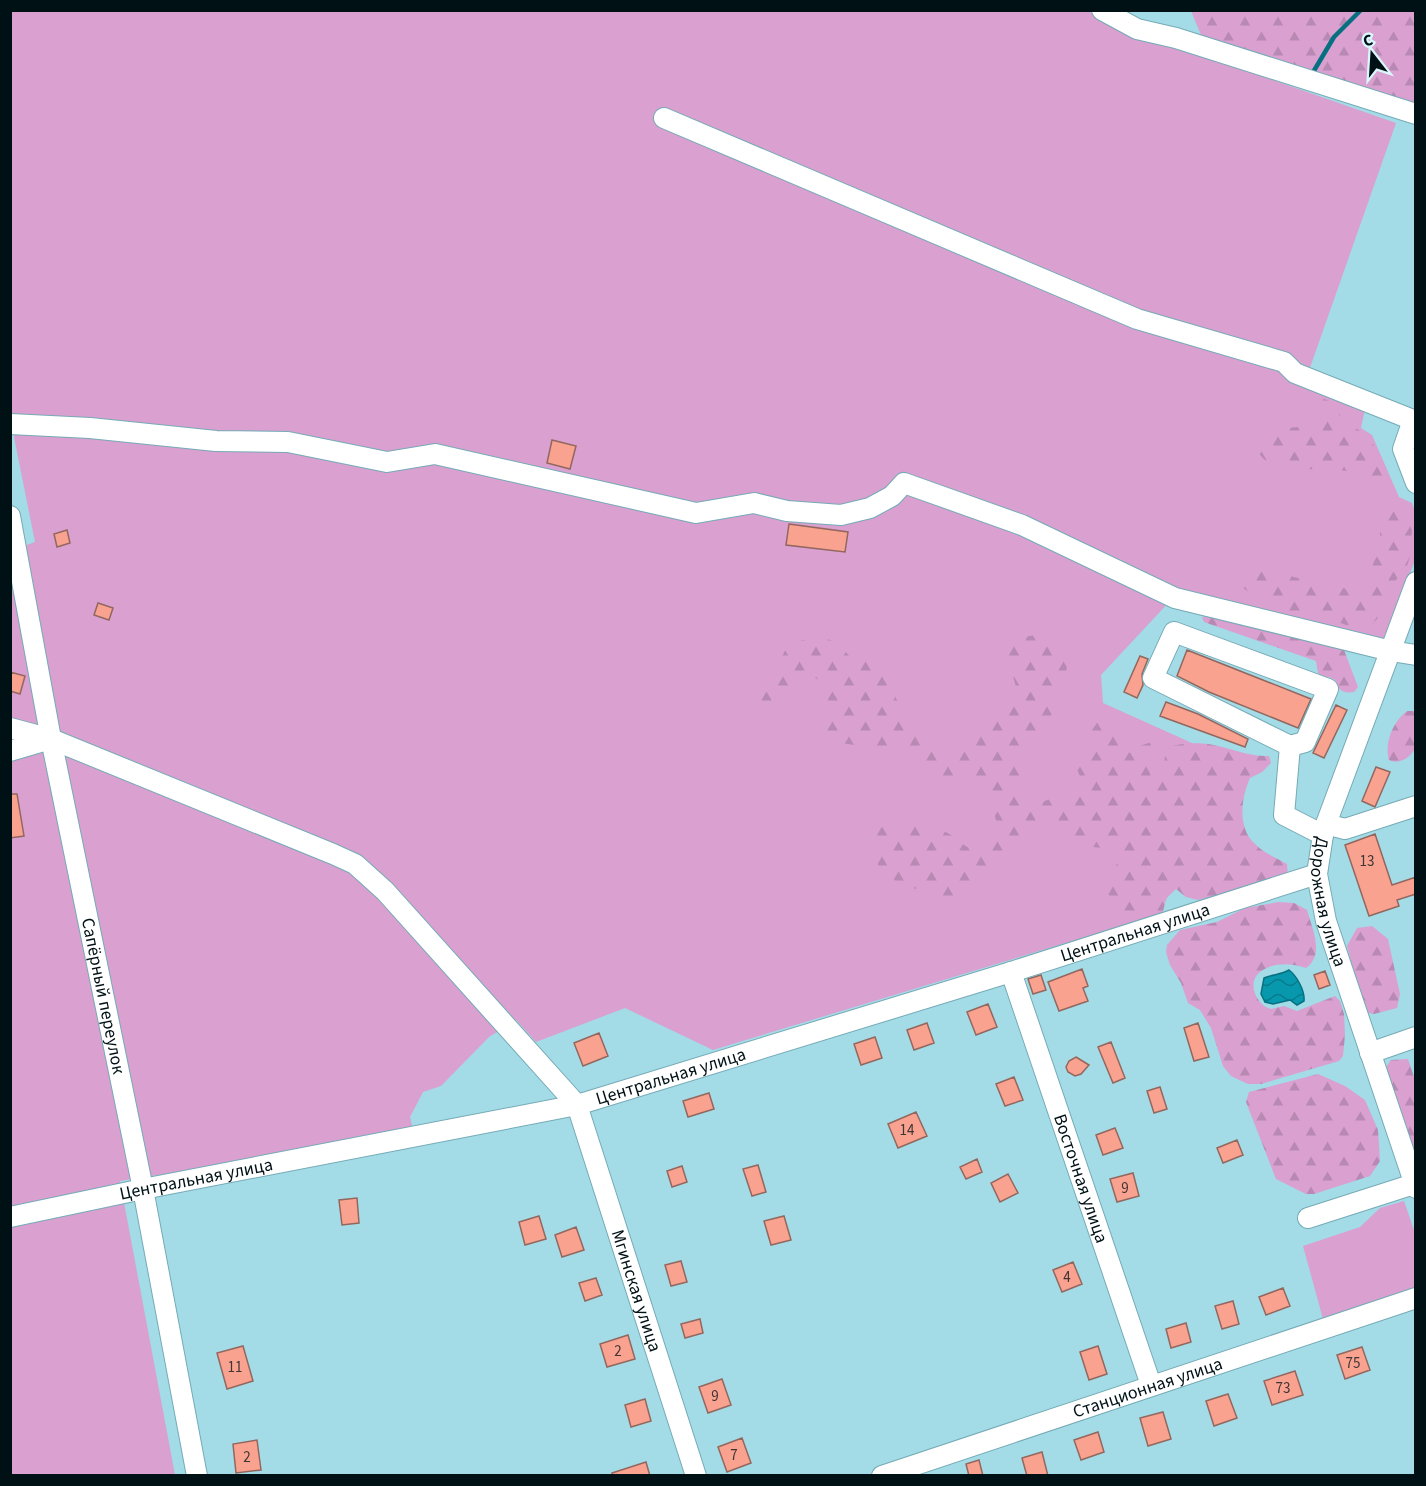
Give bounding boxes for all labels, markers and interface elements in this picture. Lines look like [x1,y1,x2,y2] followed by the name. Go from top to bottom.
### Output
[1342,24,1402,84] north arrow
[1360,29,1376,52] text: С
[1304,835,1353,970] street label: Дорожная улица
[1360,851,1374,872] house number: 13
[1057,897,1213,968] street label: Центральная улица
[75,916,131,1076] street label: Сапёрный переулок
[593,1042,749,1112] street label: Центральная улица
[1047,1111,1114,1246] street label: Восточная улица
[900,1120,915,1141] house number: 14
[117,1152,275,1207] street label: Центральная улица
[1121,1178,1129,1199] house number: 9
[605,1227,667,1355] street label: Мгинская улица
[1063,1267,1071,1288] house number: 4
[614,1341,622,1362] house number: 2
[1070,1351,1226,1425] street label: Станционная улица
[1346,1353,1360,1374] house number: 75
[228,1357,242,1378] house number: 11
[1276,1378,1290,1399] house number: 73
[711,1386,719,1407] house number: 9
[730,1445,738,1466] house number: 7
[243,1447,251,1468] house number: 2

